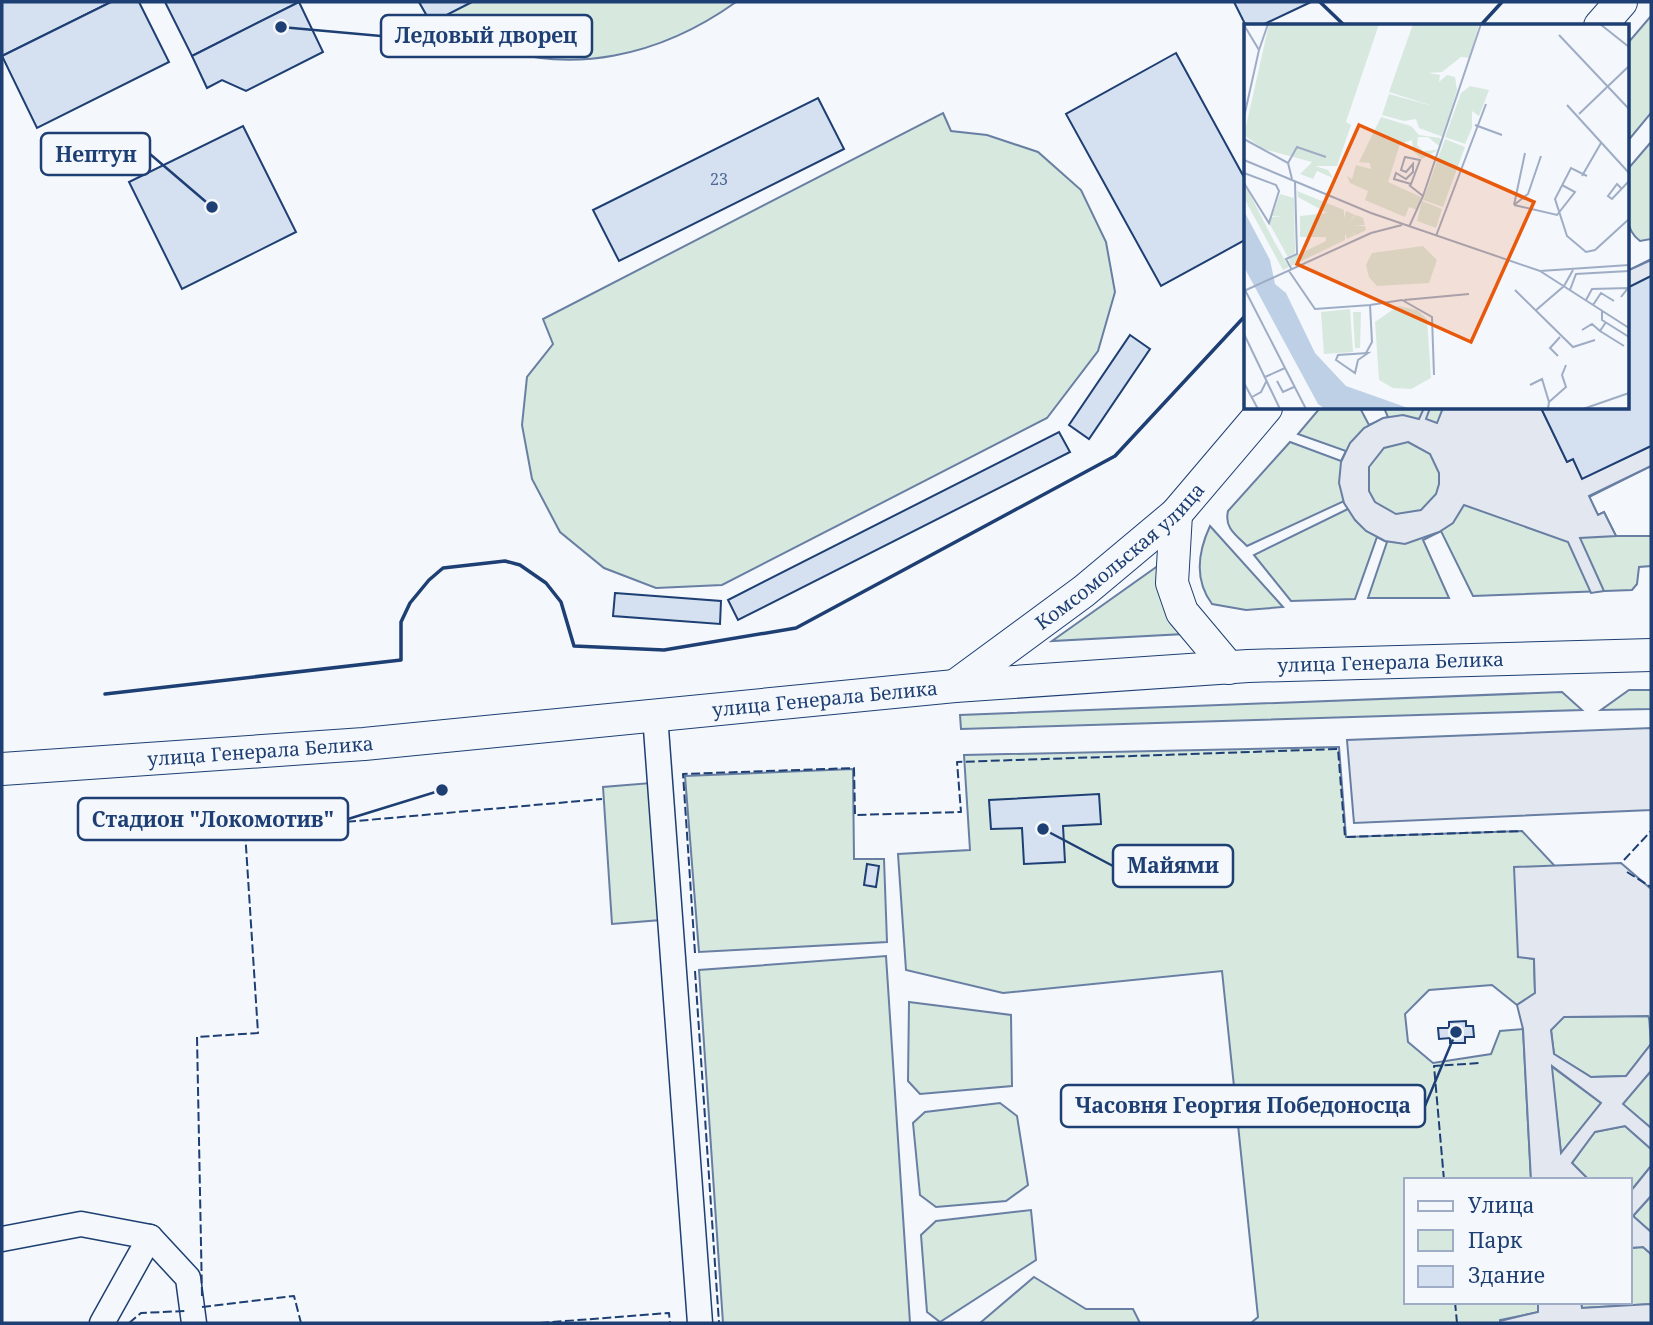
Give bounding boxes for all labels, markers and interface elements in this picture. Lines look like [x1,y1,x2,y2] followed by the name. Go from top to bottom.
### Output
[381,15,592,57] callout: Ледовый дворец
[395,21,577,49] text: Ледовый дворец
[1244,24,1628,410] inset map
[41,133,150,175] callout: Нептун
[55,140,137,168] text: Нептун
[710,168,728,190] house number: 23
[1030,477,1210,636] street label: Комсомольская улица
[1277,646,1504,678] street label: улица Генерала Белика
[711,675,939,723] street label: улица Генерала Белика
[146,730,375,772] street label: улица Генерала Белика
[78,798,348,840] callout: Стадион "Локомотив"
[92,805,334,833] text: Стадион "Локомотив"
[1113,845,1233,887] callout: Майями
[1127,851,1219,879] text: Майями
[1061,1085,1425,1127] callout: Часовня Георгия Победоносца
[1075,1091,1411,1119] text: Часовня Георгия Победоносца
[1404,1178,1632,1304] legend
[1468,1191,1535,1219] text: Улица
[1468,1226,1523,1254] text: Парк
[1468,1261,1545,1289] text: Здание

